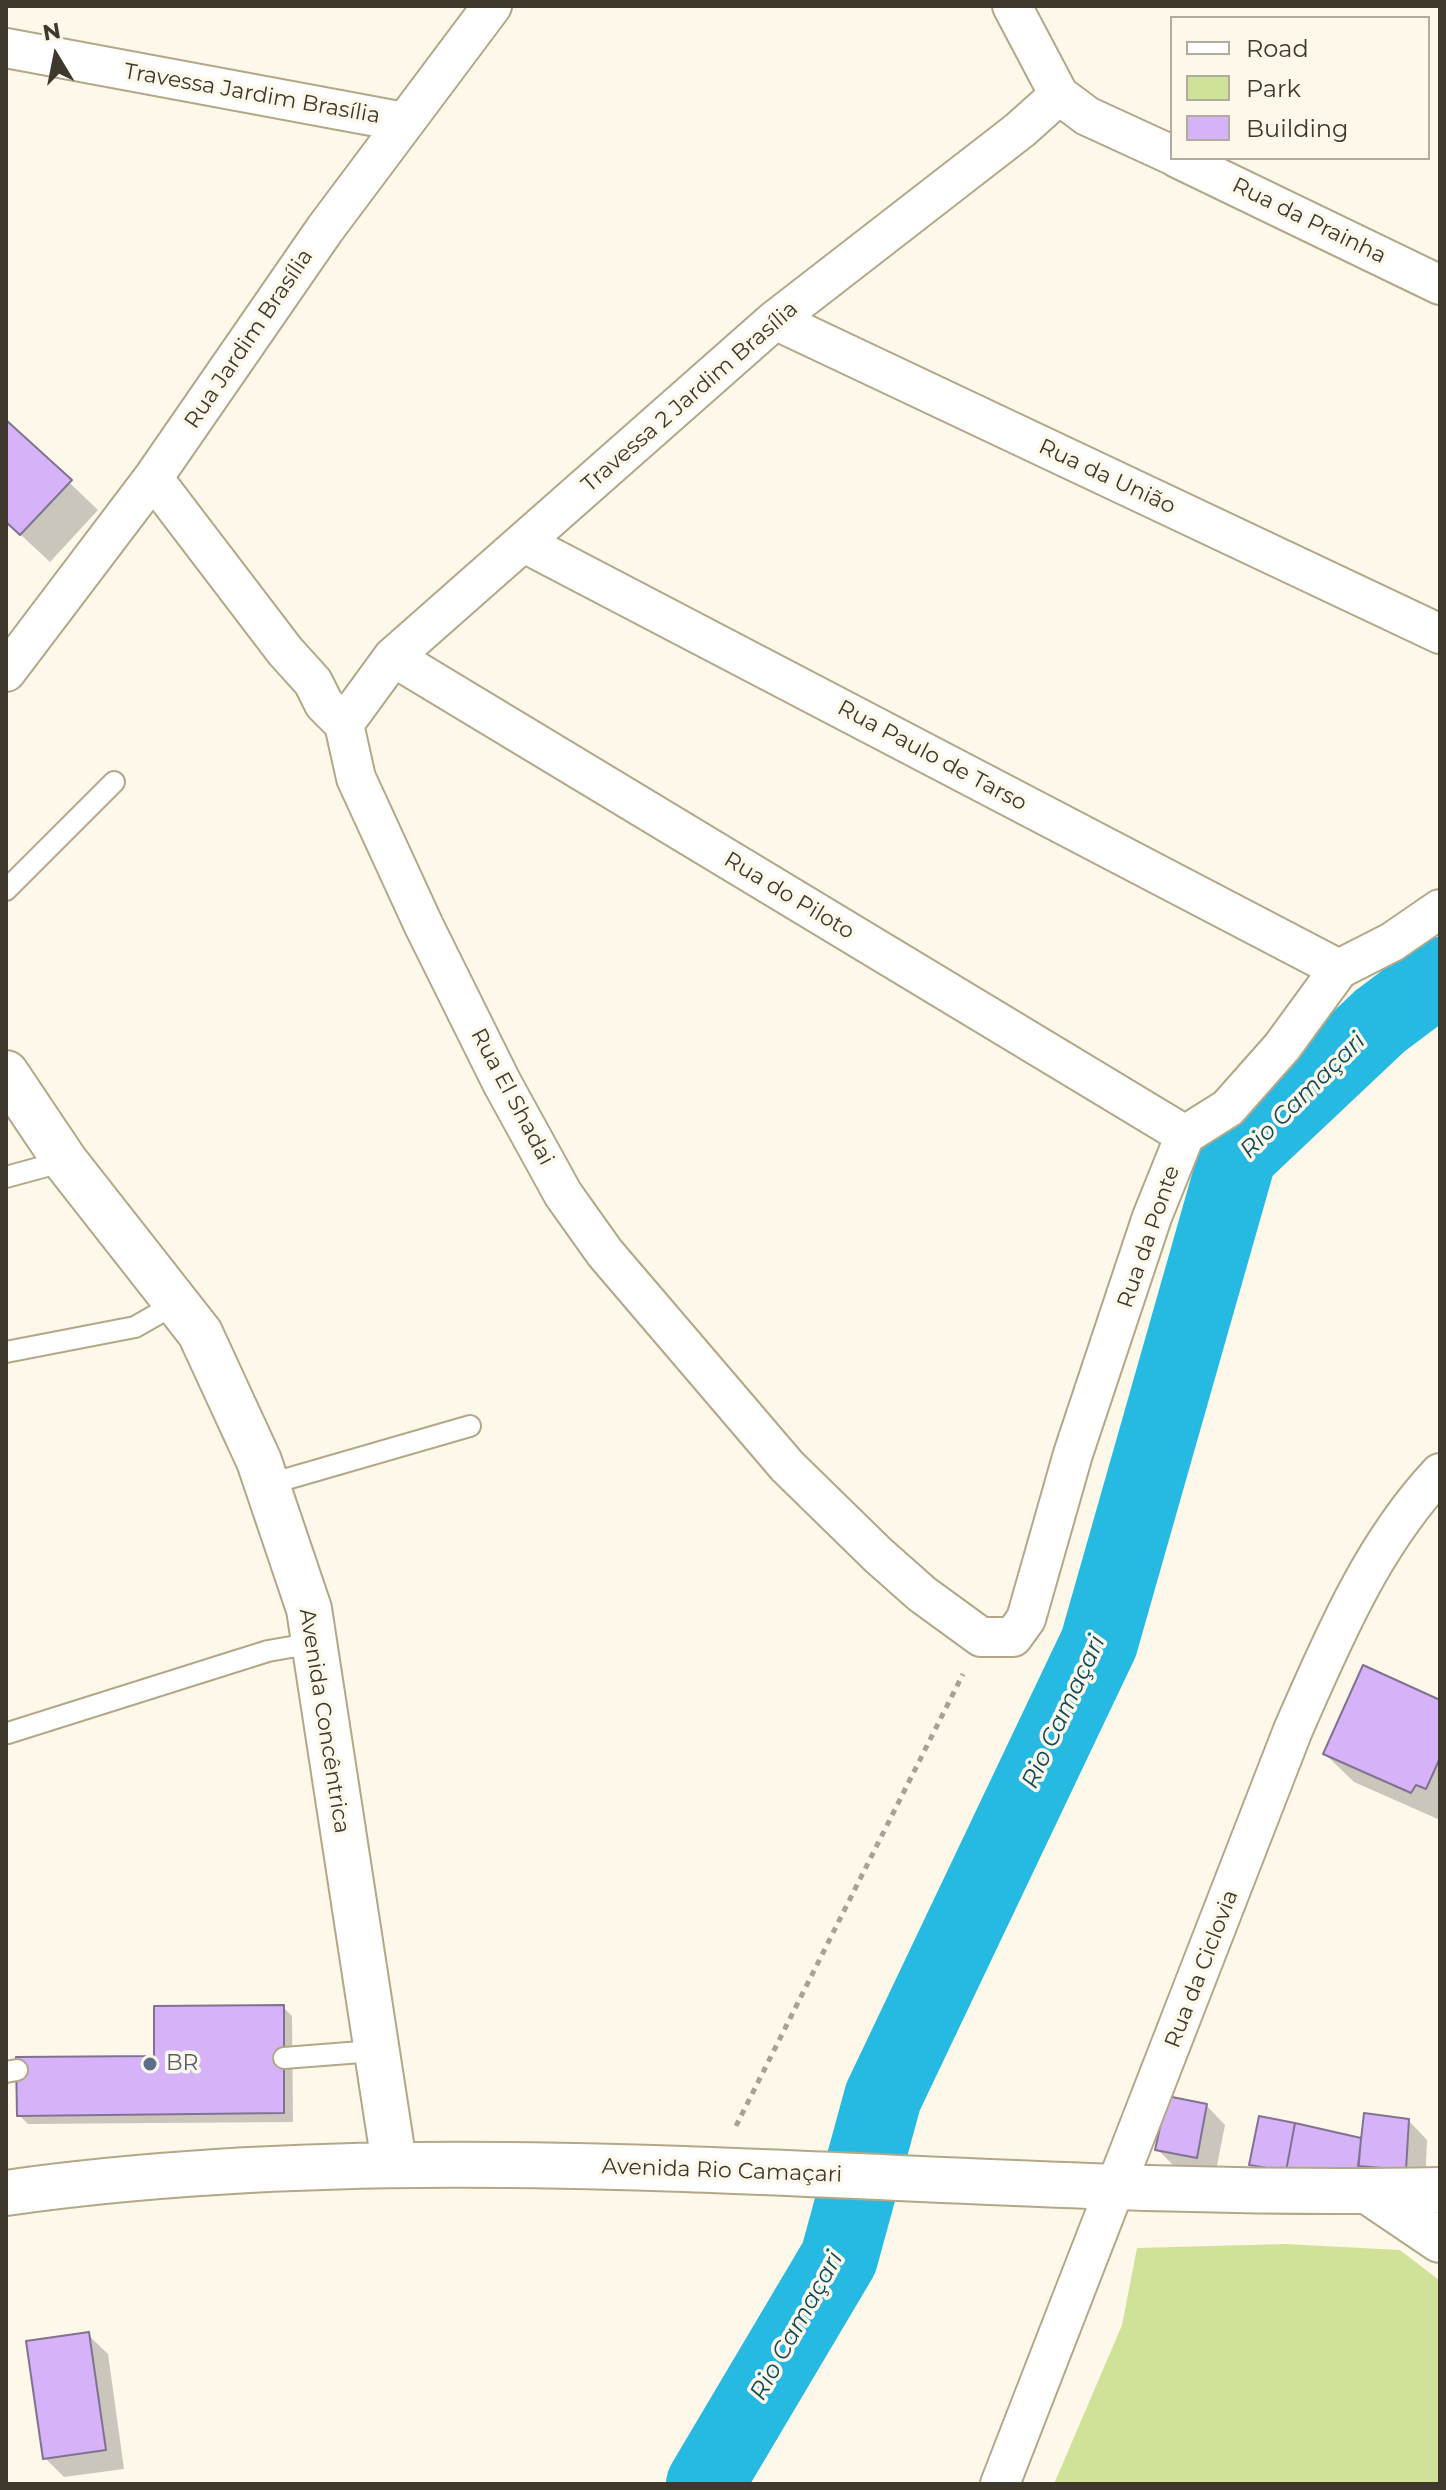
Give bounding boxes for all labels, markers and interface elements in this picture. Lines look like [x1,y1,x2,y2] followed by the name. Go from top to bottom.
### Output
[16,16,96,96] north arrow
[1170,16,1430,160] legend
[41,17,63,47] text: N
[1246,34,1309,63] text: Road
[122,58,382,130] street label: Travessa Jardim Brasília
[1246,74,1301,103] text: Park
[1246,114,1349,143] text: Building
[1228,172,1390,270] street label: Rua da Prainha
[179,244,319,434] street label: Rua Jardim Brasília
[577,296,803,498] street label: Travessa 2 Jardim Brasília
[1034,434,1180,520] street label: Rua da União
[833,695,1031,817] street label: Rua Paulo de Tarso
[719,847,859,945] street label: Rua do Piloto
[465,1024,559,1170] street label: Rua El Shadai
[1234,1027,1372,1165] water label: Rio Camaçari
[1112,1162,1186,1312] street label: Rua da Ponte
[293,1607,355,1835] street label: Avenida Concêntrica
[1016,1631,1112,1793] water label: Rio Camaçari
[1160,1886,1244,2052] street label: Rua da Ciclovia
[166,2051,198,2077] place label: BR
[141,2055,159,2073] marker: BR
[601,2154,843,2188] street label: Avenida Rio Camaçari
[744,2247,850,2405] water label: Rio Camaçari

